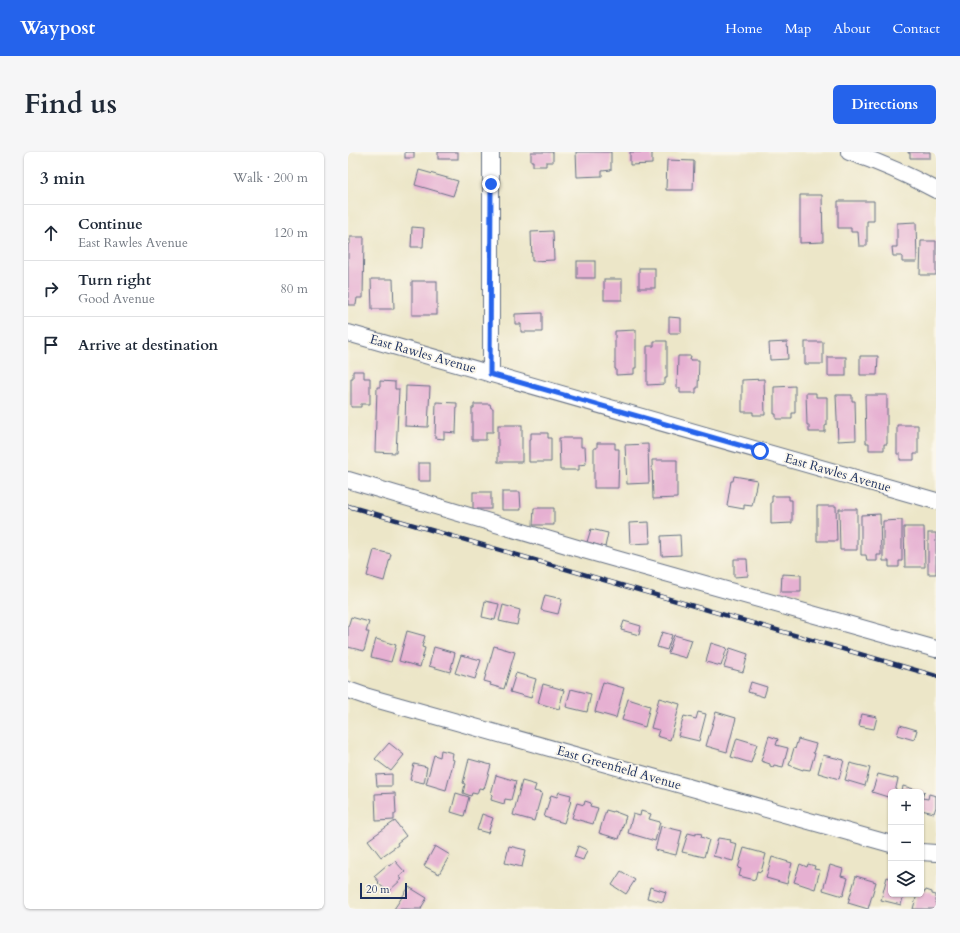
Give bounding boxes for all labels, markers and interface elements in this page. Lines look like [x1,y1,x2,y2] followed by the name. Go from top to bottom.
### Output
[20,15,95,41] text: Waypost
[725,19,763,38] text: Home
[785,19,811,38] text: Map
[833,19,870,38] text: About
[892,19,940,38] text: Contact
[24,85,117,123] text: Find us
[833,85,936,124] button: Directions
[40,167,85,190] text: 3 min
[233,169,308,187] text: Walk · 200 m
[482,175,500,193] route end
[78,214,143,234] text: Continue
[40,222,62,244] icon: ahead
[274,224,308,242] text: 120 m
[78,234,188,252] text: East Rawles Avenue
[78,270,151,290] text: Turn right
[40,278,62,300] icon: right
[280,280,308,298] text: 80 m
[78,290,155,308] text: Good Avenue
[368,330,478,378] street label: East Rawles Avenue
[40,334,62,356] icon: arrive
[78,335,218,355] text: Arrive at destination
[751,442,769,460] route start
[783,449,893,497] street label: East Rawles Avenue
[555,742,684,794] street label: East Greenfield Avenue
[888,789,924,897] map controls
[888,789,924,825] button: +
[888,825,924,861] button: −
[888,861,924,897] button: layers
[360,881,407,900] scale bar
[366,882,390,897] text: 20 m

